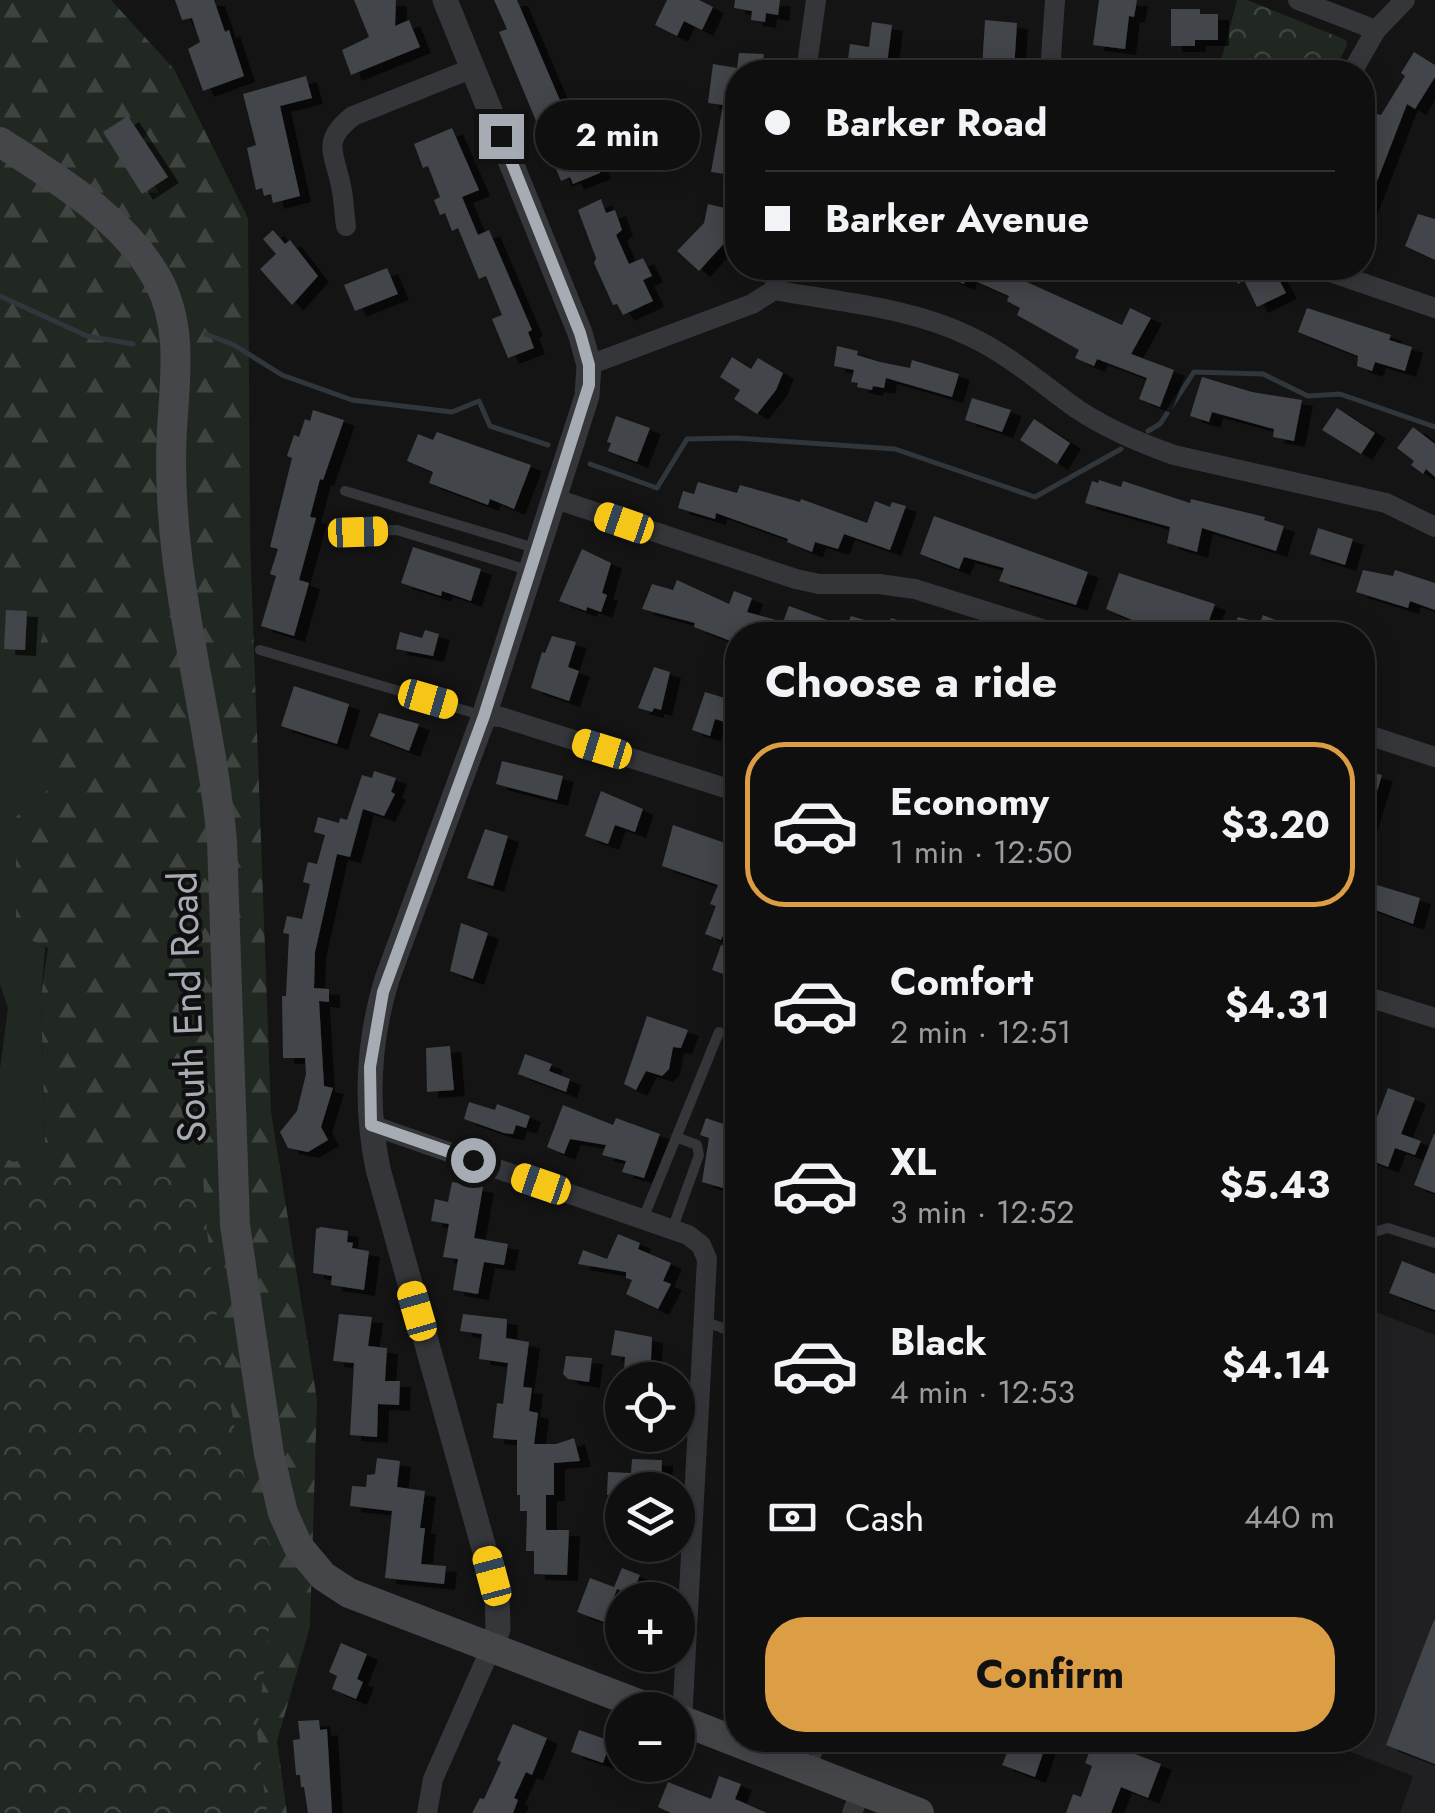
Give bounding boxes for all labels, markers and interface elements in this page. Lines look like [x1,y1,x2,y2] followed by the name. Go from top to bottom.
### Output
[825,95,1047,150] text: Barker Road
[536,101,701,171] callout: 2 min
[575,112,660,158] text: 2 min
[479,114,524,159] route end
[825,191,1089,246] text: Barker Avenue
[591,499,657,547] car
[327,516,389,548] car
[765,649,1057,714] text: Choose a ride
[395,676,461,722] car
[569,726,635,772] car
[890,774,1049,829] text: Economy
[770,780,860,870] icon: car
[1221,797,1330,852] text: $3.20
[890,829,1072,875] text: 1 min · 12:50
[153,870,221,1144] street label: South End Road
[890,954,1033,1009] text: Comfort
[770,960,860,1050] icon: car
[1225,977,1330,1032] text: $4.31
[890,1009,1071,1055] text: 2 min · 12:51
[890,1134,936,1189] text: XL
[451,1138,496,1183] route start
[770,1140,860,1230] icon: car
[1219,1157,1330,1212] text: $5.43
[508,1160,574,1208] car
[890,1189,1074,1235] text: 3 min · 12:52
[394,1278,440,1344] car
[890,1314,987,1369] text: Black
[770,1320,860,1410] icon: car
[1222,1337,1330,1392] text: $4.14
[605,1362,695,1782] map controls
[605,1362,695,1452] button: locate
[890,1369,1075,1415] text: 4 min · 12:53
[605,1472,695,1562] button: layers
[765,1490,820,1545] icon: cash
[845,1490,925,1545] text: Cash
[1244,1494,1335,1540] text: 440 m
[470,1543,514,1609] car
[605,1582,695,1672] button: +
[765,1617,1335,1732] button: Confirm
[605,1692,695,1782] button: −

